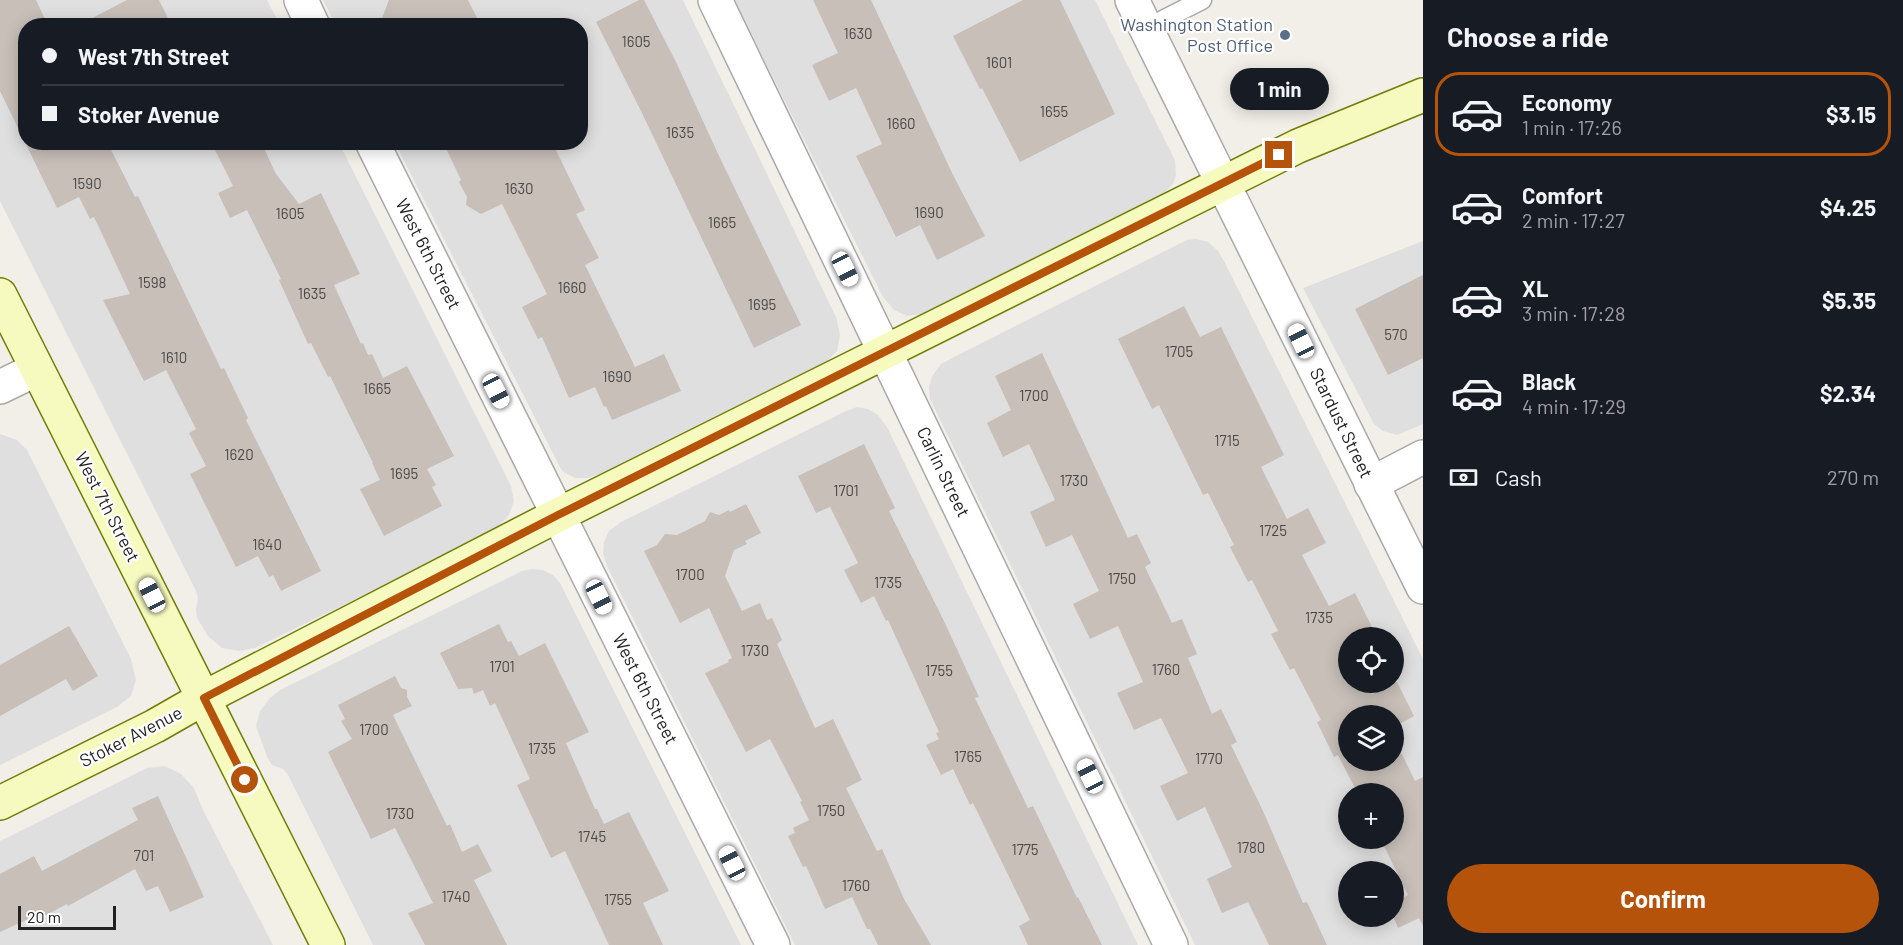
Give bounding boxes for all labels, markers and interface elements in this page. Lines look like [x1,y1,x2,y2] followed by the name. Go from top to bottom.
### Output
[1120,13,1273,56] place label: Washington Station Post Office
[1447,20,1609,52] text: Choose a ride
[843,24,873,42] house number: 1630
[1278,28,1292,42] marker: Washington Station Post Office
[621,32,651,50] house number: 1605
[78,43,229,69] text: West 7th Street
[986,53,1012,71] house number: 1601
[1230,68,1328,110] callout: 1 min
[1258,77,1301,101] text: 1 min
[1450,87,1504,141] icon: car
[1522,89,1612,115] text: Economy
[78,101,219,127] text: Stoker Avenue
[1826,101,1876,127] text: $3.15
[1040,102,1068,120] house number: 1655
[886,114,916,132] house number: 1660
[1522,115,1622,139] text: 1 min · 17:26
[666,123,694,141] house number: 1635
[1265,141,1292,168] route end
[72,174,102,192] house number: 1590
[504,179,534,197] house number: 1630
[1450,180,1504,234] icon: car
[1522,182,1603,208] text: Comfort
[392,194,466,313] street label: West 6th Street
[1820,194,1876,220] text: $4.25
[914,203,944,221] house number: 1690
[275,204,305,222] house number: 1605
[1522,208,1625,232] text: 2 min · 17:27
[708,213,736,231] house number: 1665
[829,249,861,289] car
[138,273,166,291] house number: 1598
[1450,273,1504,327] icon: car
[1522,275,1548,301] text: XL
[557,278,587,296] house number: 1660
[298,284,326,302] house number: 1635
[1822,287,1876,313] text: $5.35
[748,295,776,313] house number: 1695
[1522,301,1625,325] text: 3 min · 17:28
[1285,321,1317,361] car
[1384,325,1408,343] house number: 570
[1165,342,1193,360] house number: 1705
[161,348,187,366] house number: 1610
[1306,364,1378,481] street label: Stardust Street
[1450,366,1504,420] icon: car
[602,367,632,385] house number: 1690
[1522,368,1576,394] text: Black
[480,371,512,411] car
[363,379,391,397] house number: 1665
[1820,380,1876,406] text: $2.34
[1019,386,1049,404] house number: 1700
[1522,394,1626,418] text: 4 min · 17:29
[913,423,975,520] street label: Carlin Street
[1214,431,1240,449] house number: 1715
[224,445,254,463] house number: 1620
[71,448,145,565] street label: West 7th Street
[1447,461,1480,494] icon: cash
[390,464,418,482] house number: 1695
[1495,464,1542,490] text: Cash
[1827,465,1879,489] text: 270 m
[1060,471,1088,489] house number: 1730
[833,481,859,499] house number: 1701
[1259,521,1287,539] house number: 1725
[252,535,282,553] house number: 1640
[675,565,705,583] house number: 1700
[1108,569,1136,587] house number: 1750
[874,573,902,591] house number: 1735
[136,575,168,615] car
[583,577,615,617] car
[1305,608,1333,626] house number: 1735
[1338,627,1404,927] map controls
[1338,627,1404,693] button: locate
[609,629,683,748] street label: West 6th Street
[741,641,769,659] house number: 1730
[489,657,515,675] house number: 1701
[1152,660,1180,678] house number: 1760
[925,661,953,679] house number: 1755
[76,701,186,771] street label: Stoker Avenue
[1338,705,1404,771] button: layers
[359,720,389,738] house number: 1700
[528,739,556,757] house number: 1735
[954,747,982,765] house number: 1765
[1195,749,1223,767] house number: 1770
[1074,756,1106,796] car
[231,766,258,793] route start
[1338,783,1404,849] button: +
[817,801,845,819] house number: 1750
[386,804,414,822] house number: 1730
[578,827,606,845] house number: 1745
[1237,838,1265,856] house number: 1780
[1011,840,1039,858] house number: 1775
[716,843,748,883] car
[134,846,154,864] house number: 701
[1338,861,1404,927] button: −
[1447,864,1879,933] button: Confirm
[842,876,870,894] house number: 1760
[441,887,471,905] house number: 1740
[604,890,632,908] house number: 1755
[18,903,116,930] scale bar
[27,907,61,926] text: 20 m

